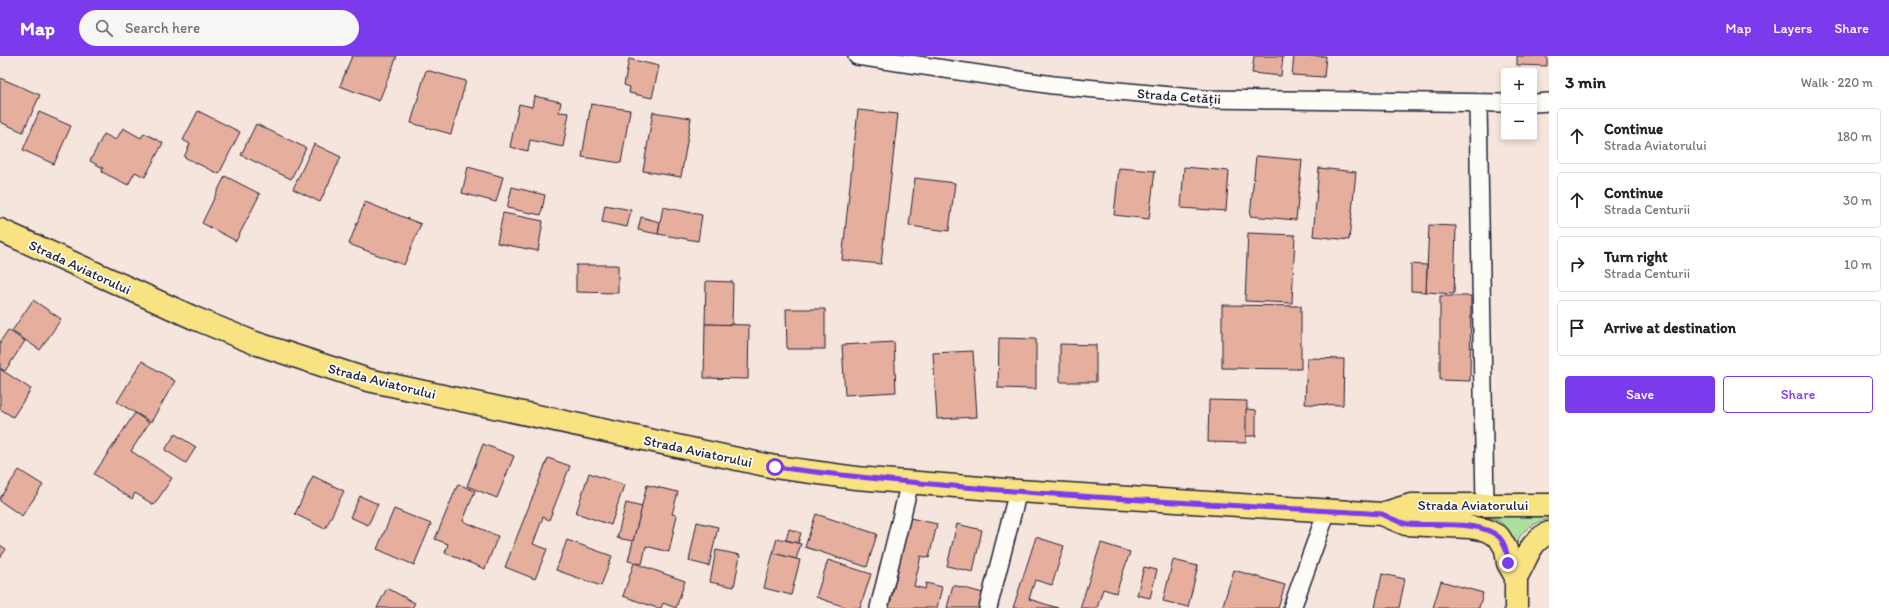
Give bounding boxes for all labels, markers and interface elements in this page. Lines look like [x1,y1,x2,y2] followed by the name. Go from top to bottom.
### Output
[79,10,359,46] search box
[20,17,55,40] text: Map
[93,17,115,39] icon: search
[125,19,200,37] text: Search here
[1726,20,1751,37] text: Map
[1773,20,1812,37] text: Layers
[1834,20,1869,37] text: Share
[1501,68,1537,140] map controls
[1501,68,1537,104] button: +
[1565,72,1606,92] text: 3 min
[1801,75,1873,90] text: Walk · 220 m
[1136,85,1221,108] street label: Strada Cetății
[1501,104,1537,140] button: −
[1604,120,1663,138] text: Continue
[1566,125,1588,147] icon: ahead
[1837,129,1872,144] text: 180 m
[1604,138,1707,153] text: Strada Aviatorului
[1604,184,1663,202] text: Continue
[1566,189,1588,211] icon: ahead
[1843,193,1872,208] text: 30 m
[1604,202,1690,217] text: Strada Centurii
[26,236,133,298] street label: Strada Aviatorului
[1604,248,1668,266] text: Turn right
[1566,253,1588,275] icon: right
[1844,257,1872,272] text: 10 m
[1604,266,1690,281] text: Strada Centurii
[1566,317,1588,339] icon: arrive
[1604,319,1736,337] text: Arrive at destination
[326,360,438,403] street label: Strada Aviatorului
[1565,376,1715,413] button: Save
[1723,376,1873,413] button: Share
[642,432,754,471] street label: Strada Aviatorului
[766,458,784,476] route start
[1418,497,1528,514] street label: Strada Aviatorului
[1499,554,1517,572] route end

